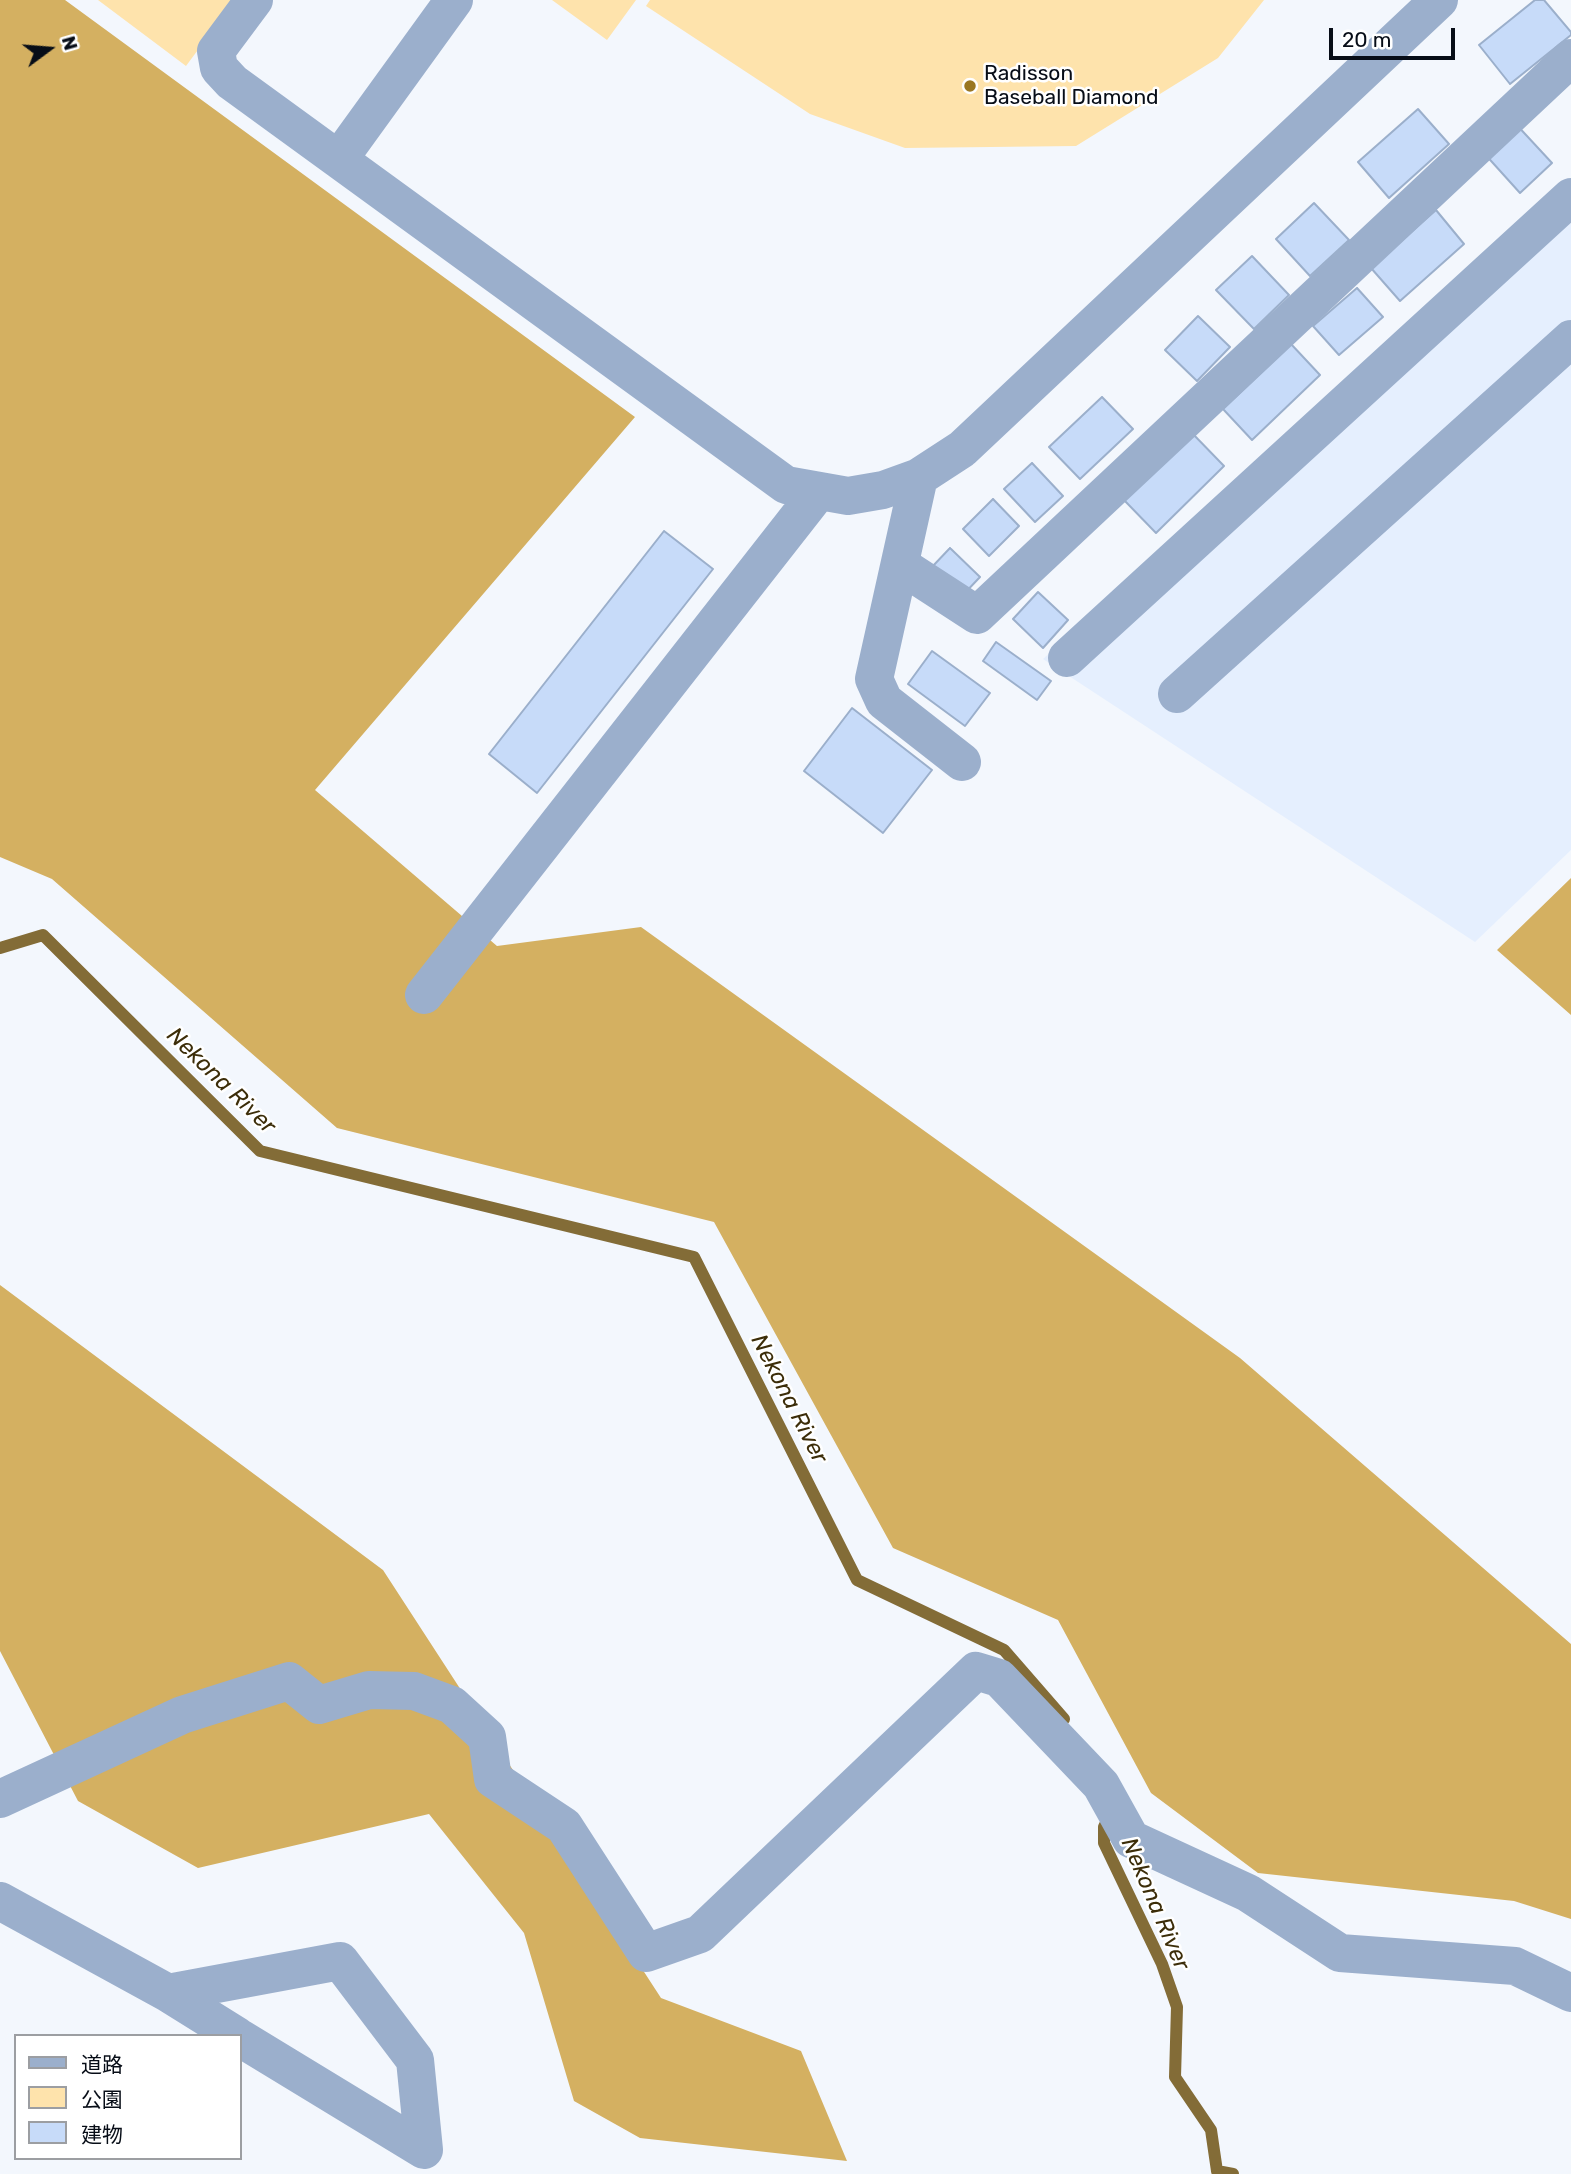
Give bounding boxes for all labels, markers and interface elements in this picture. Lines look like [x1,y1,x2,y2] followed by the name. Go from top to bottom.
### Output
[14,14,84,84] north arrow
[1333,14,1459,58] scale bar
[1342,27,1391,52] text: 20 m
[57,33,83,53] text: N
[984,61,1159,111] place label: Radisson Baseball Diamond
[962,78,978,94] marker: Radisson Baseball Diamond
[161,1022,281,1140] water label: Nekona River
[745,1330,833,1468] water label: Nekona River
[1115,1834,1195,1974] water label: Nekona River
[14,2034,242,2160] legend
[81,2052,123,2077] text: 道路
[81,2087,123,2112] text: 公園
[81,2122,123,2147] text: 建物

